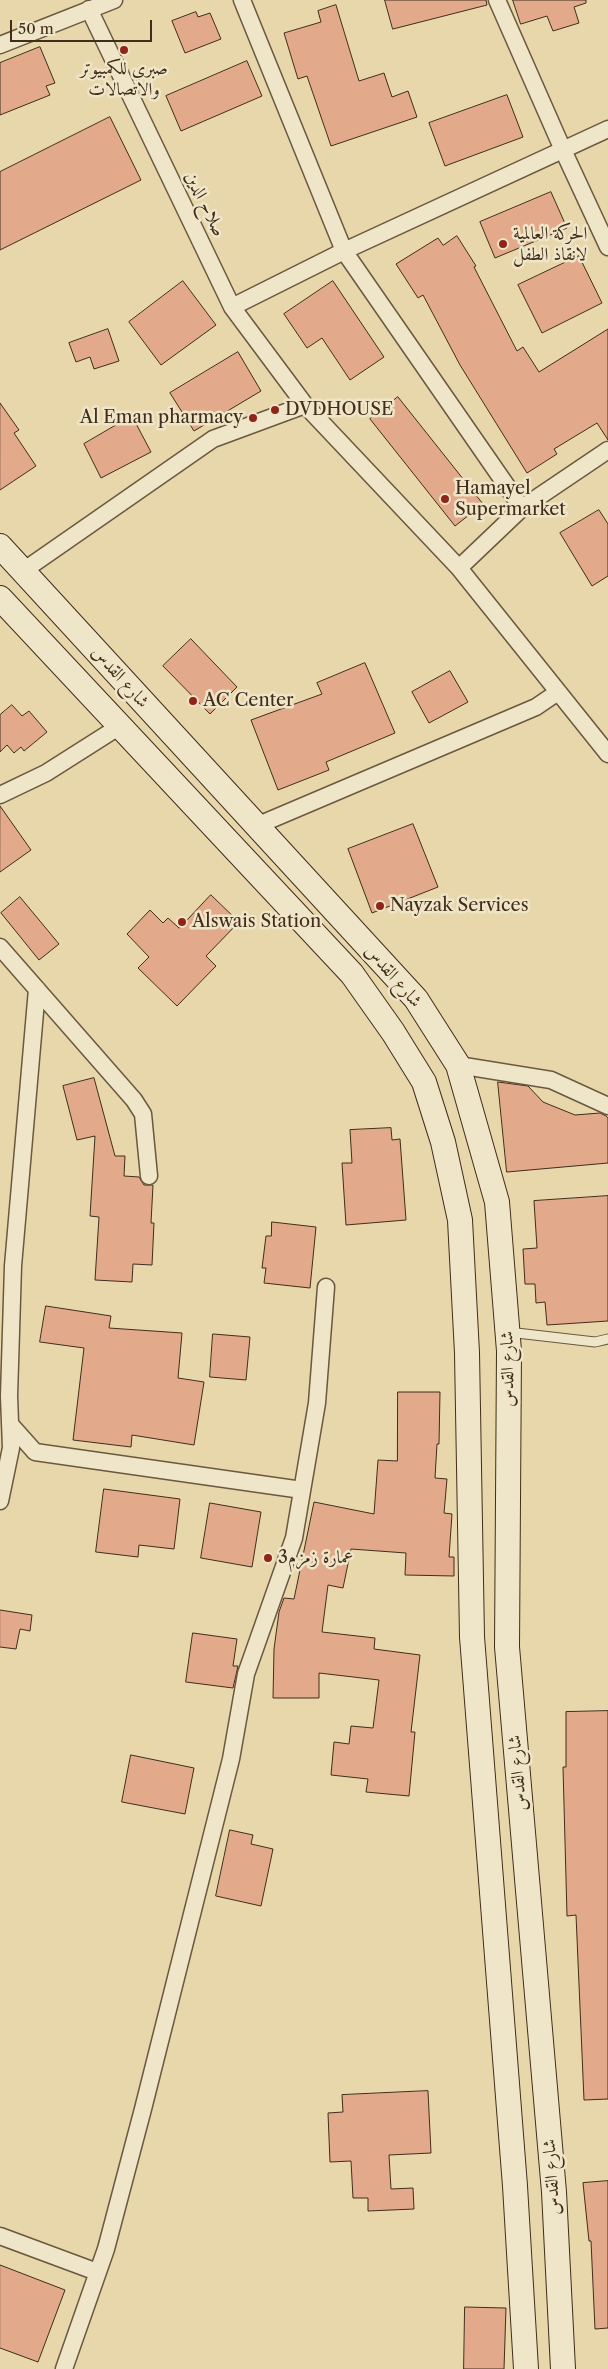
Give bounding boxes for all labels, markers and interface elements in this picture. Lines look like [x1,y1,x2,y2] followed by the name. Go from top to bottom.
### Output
[12,10,155,42] scale bar
[18,19,54,38] text: 50 m
[118,44,130,56] marker: صبري للكمبيوتر والاتصالات
[80,58,168,100] place label: صبري للكمبيوتر والاتصالات
[180,168,230,240] street label: صلاح الدين
[513,223,588,266] place label: الحركة العالمية لانقاذ الطفل
[497,238,509,250] marker: الحركة العالمية لانقاذ الطفل
[285,399,393,421] place label: DVDHOUSE
[269,404,281,416] marker: DVDHOUSE
[80,407,243,429] place label: Al Eman pharmacy
[247,412,259,424] marker: Al Eman pharmacy
[455,478,566,520] place label: Hamayel Supermarket
[439,493,451,505] marker: Hamayel Supermarket
[86,641,154,713] street label: شارع القدس
[203,690,294,712] place label: AC Center
[187,695,199,707] marker: AC Center
[390,895,528,917] place label: Nayzak Services
[374,900,386,912] marker: Nayzak Services
[192,911,321,933] place label: Alswais Station
[176,916,188,928] marker: Alswais Station
[360,940,426,1012] street label: شارع القدس
[497,1331,519,1407] street label: شارع القدس
[278,1547,353,1569] place label: عمارة زمزم3
[262,1552,274,1564] marker: عمارة زمزم3
[504,1734,532,1812] street label: شارع القدس
[539,2138,565,2216] street label: شارع القدس

